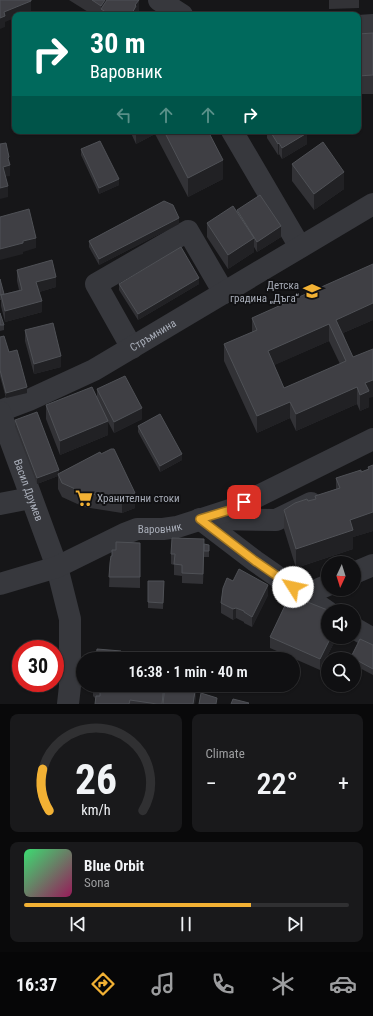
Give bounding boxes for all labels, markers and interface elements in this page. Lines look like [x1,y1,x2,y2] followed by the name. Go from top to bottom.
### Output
[90,27,146,60] text: 30 m
[24,28,76,80] icon: right
[90,61,162,82] text: Варовник
[113,104,135,126] icon: left
[155,104,177,126] icon: ahead
[197,104,219,126] icon: ahead
[239,104,261,126] icon: right
[230,279,299,305] place label: Детска градина „Дъга“
[302,281,322,301] school or university icon: Детска градина „Дъга“
[127,316,178,354] street label: Стръмнина
[11,457,46,523] street label: Васил Друмев
[227,485,261,519] pin
[74,488,94,508] supermarket icon: Хранителни стоки
[233,491,255,513] icon: arrive
[97,492,180,505] place label: Хранителни стоки
[138,519,184,536] street label: Варовник
[321,556,361,596] north arrow
[321,556,361,692] map controls
[272,566,314,608] position arrow
[321,604,361,644] button: sound
[12,640,64,692] speed limit sign: 30
[321,652,361,692] button: search
[128,663,248,681] text: 16:38 · 1 min · 40 m
[206,746,245,761] text: Climate
[75,755,117,804] text: 26
[256,766,298,801] text: 22°
[206,771,217,796] text: −
[338,771,349,796] text: +
[81,802,110,818] text: km/h
[84,857,144,875] text: Blue Orbit
[84,875,110,890] text: Sona
[67,913,89,935] icon: previous
[175,913,197,935] icon: pause
[284,913,306,935] icon: next
[89,970,117,998] icon: directions
[149,970,177,998] icon: music
[209,970,237,998] icon: phone
[269,970,297,998] icon: climate
[329,970,357,998] icon: car
[16,974,57,995] text: 16:37

